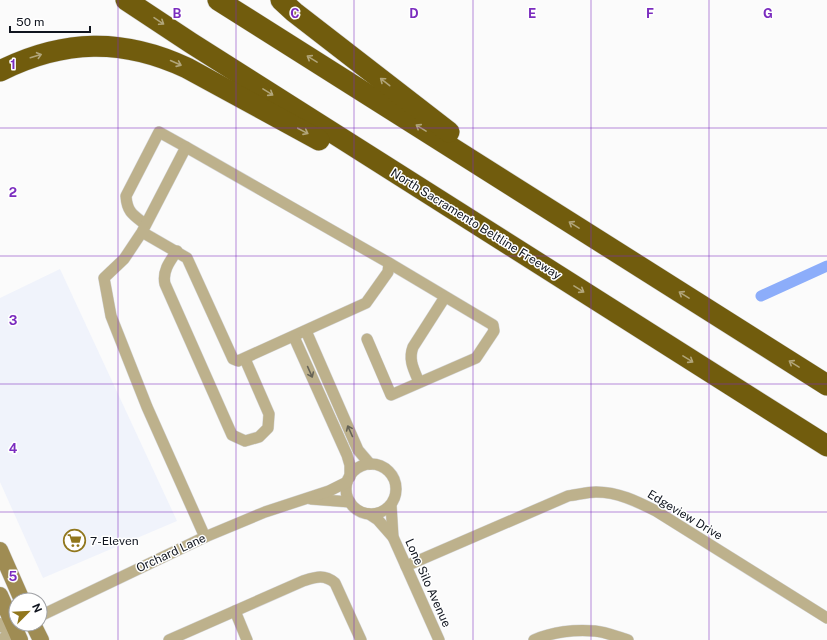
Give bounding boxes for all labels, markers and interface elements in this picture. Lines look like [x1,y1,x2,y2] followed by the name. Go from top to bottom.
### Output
[173,6,182,21] text: B
[290,6,300,21] text: C
[409,6,419,21] text: D
[528,6,536,21] text: E
[646,6,654,21] text: F
[763,6,773,21] text: G
[10,8,90,34] scale bar
[16,15,44,29] text: 50 m
[153,17,164,25] one-way arrow
[29,52,42,59] one-way arrow
[307,55,318,63] one-way arrow
[10,57,16,72] text: 1
[170,60,182,67] one-way arrow
[380,78,391,87] one-way arrow
[262,88,273,96] one-way arrow
[416,124,427,133] one-way arrow
[297,128,309,135] one-way arrow
[388,166,564,283] street label: North Sacramento Beltline Freeway
[9,185,17,200] text: 2
[569,221,580,229] one-way arrow
[573,285,584,293] one-way arrow
[678,290,690,298] one-way arrow
[9,313,18,328] text: 3
[683,354,694,363] one-way arrow
[789,360,800,368] one-way arrow
[307,366,314,378] one-way arrow
[346,425,353,437] one-way arrow
[9,441,18,456] text: 4
[645,487,725,543] street label: Edgeview Drive
[62,528,88,554] supermarket icon: 7-Eleven
[134,531,208,575] street label: Orchard Lane
[90,534,139,548] place label: 7-Eleven
[402,537,454,630] street label: Lone Silo Avenue
[9,569,18,584] text: 5
[8,592,48,632] north arrow
[30,602,44,614] text: N

